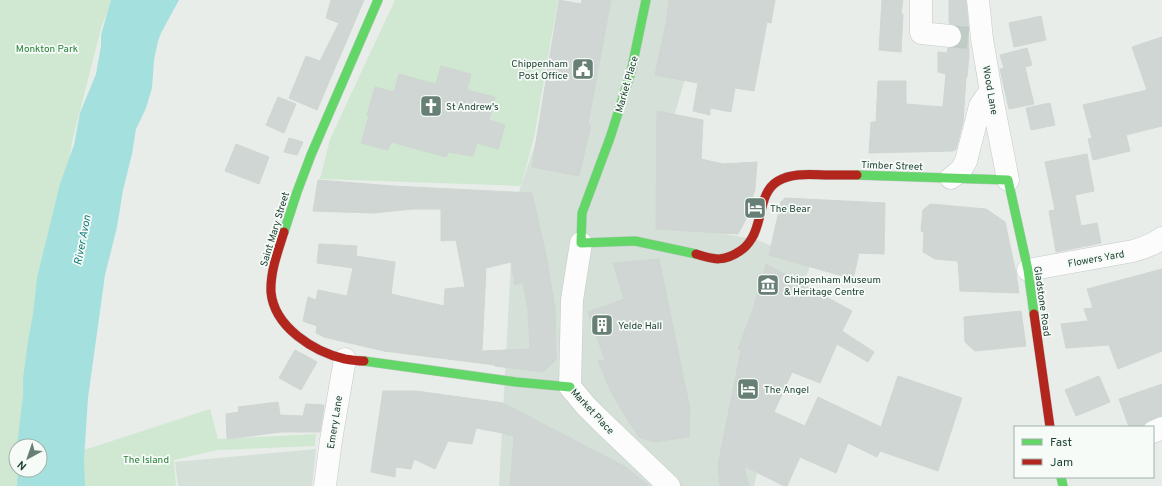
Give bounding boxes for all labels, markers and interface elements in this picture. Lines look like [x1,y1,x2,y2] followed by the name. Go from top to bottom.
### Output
[16,43,78,56] park label: Monkton Park
[613,55,642,114] street label: Market Place
[570,56,596,82] public building icon: Chippenham Post Office
[511,58,568,83] place label: Chippenham Post Office
[979,65,1000,116] street label: Wood Lane
[418,93,444,119] church icon: St Andrew's
[446,101,499,114] place label: St Andrew's
[861,159,923,174] street label: Timber Street
[258,190,293,268] street label: Saint Mary Street
[742,195,768,221] hotel icon: The Bear
[770,203,811,216] place label: The Bear
[71,214,95,266] water label: River Avon
[1067,248,1125,271] street label: Flowers Yard
[1030,265,1053,337] street label: Gladstone Road
[755,272,781,298] museum icon: Chippenham Museum & Heritage Centre
[784,274,881,299] place label: Chippenham Museum & Heritage Centre
[589,312,615,338] building icon: Yelde Hall
[618,320,662,333] place label: Yelde Hall
[735,376,761,402] hotel icon: The Angel
[764,384,809,397] place label: The Angel
[567,386,616,438] street label: Market Place
[325,395,346,450] street label: Emery Lane
[1014,426,1154,478] legend
[1050,435,1072,451] text: Fast
[8,438,48,478] north arrow
[123,454,169,467] park label: The Island
[1050,455,1073,471] text: Jam
[15,457,30,473] text: N

